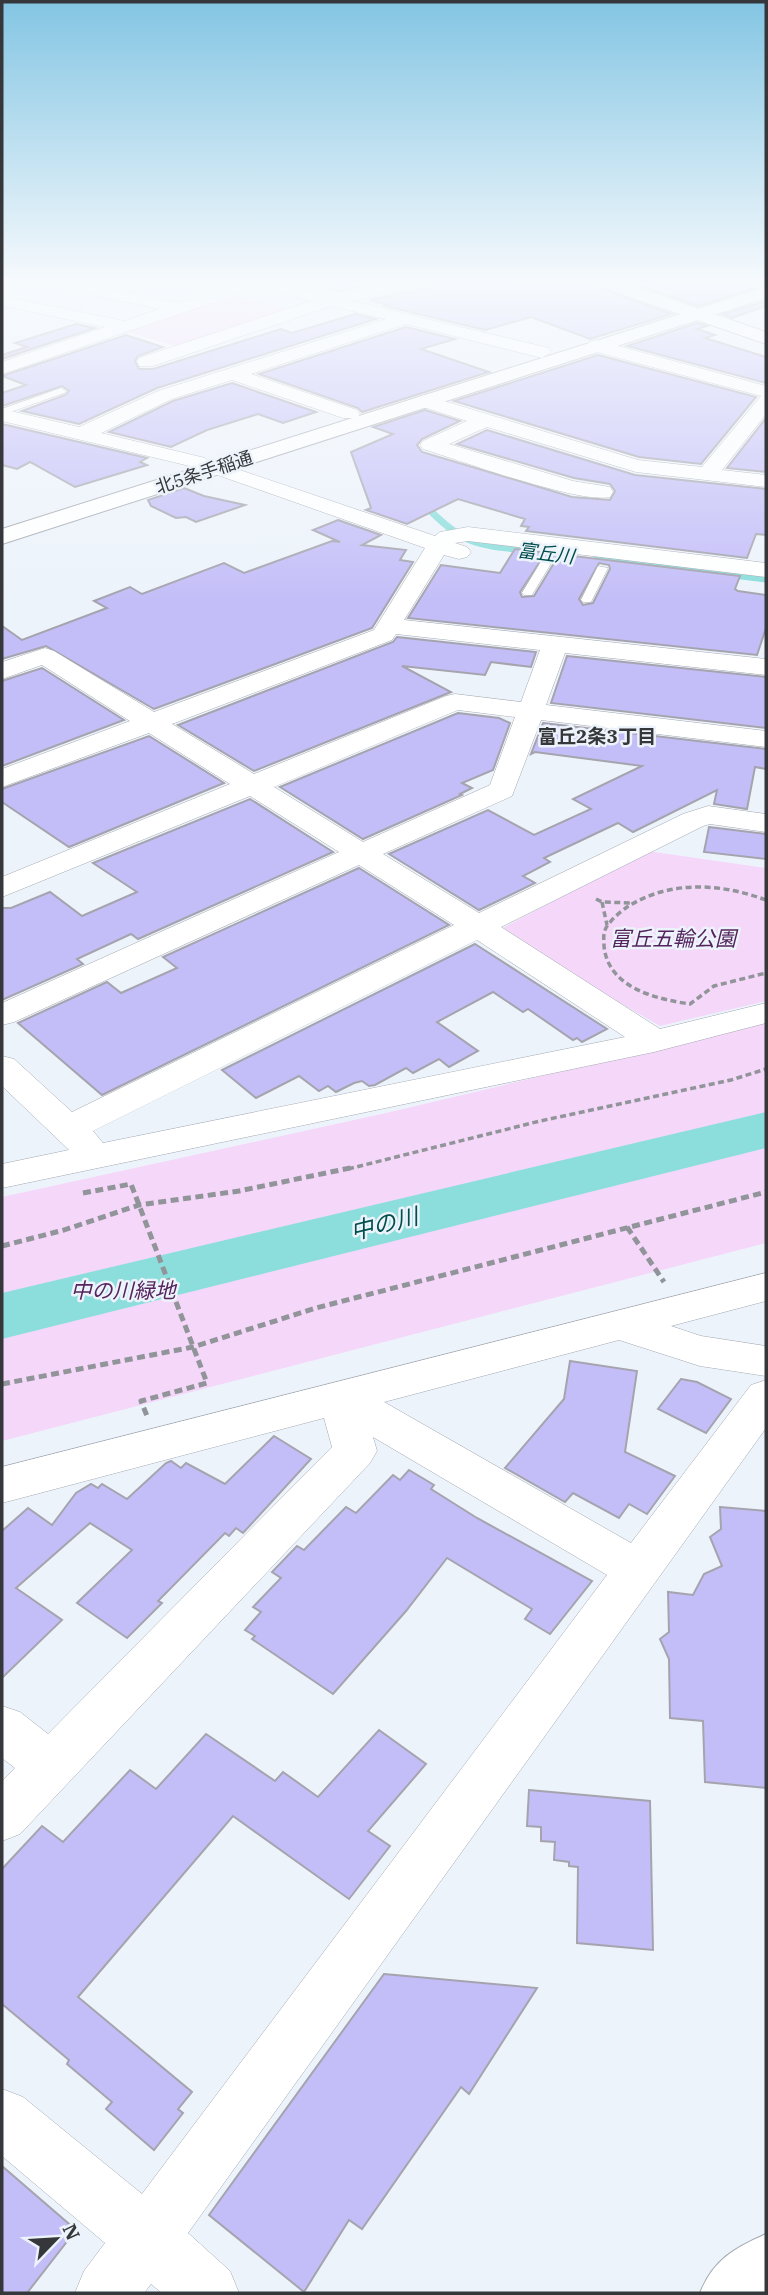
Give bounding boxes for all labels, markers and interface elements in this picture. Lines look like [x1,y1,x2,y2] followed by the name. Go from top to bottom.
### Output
[153,445,255,499] street label: 北5条手稲通
[516,538,578,569] water label: 富丘川
[538,724,656,748] district label: 富丘2条3丁目
[610,924,739,952] park label: 富丘五輪公園
[347,1199,424,1246] water label: 中の川
[71,1276,177,1304] park label: 中の川緑地
[21,2204,91,2274] north arrow
[57,2220,85,2244] text: N

